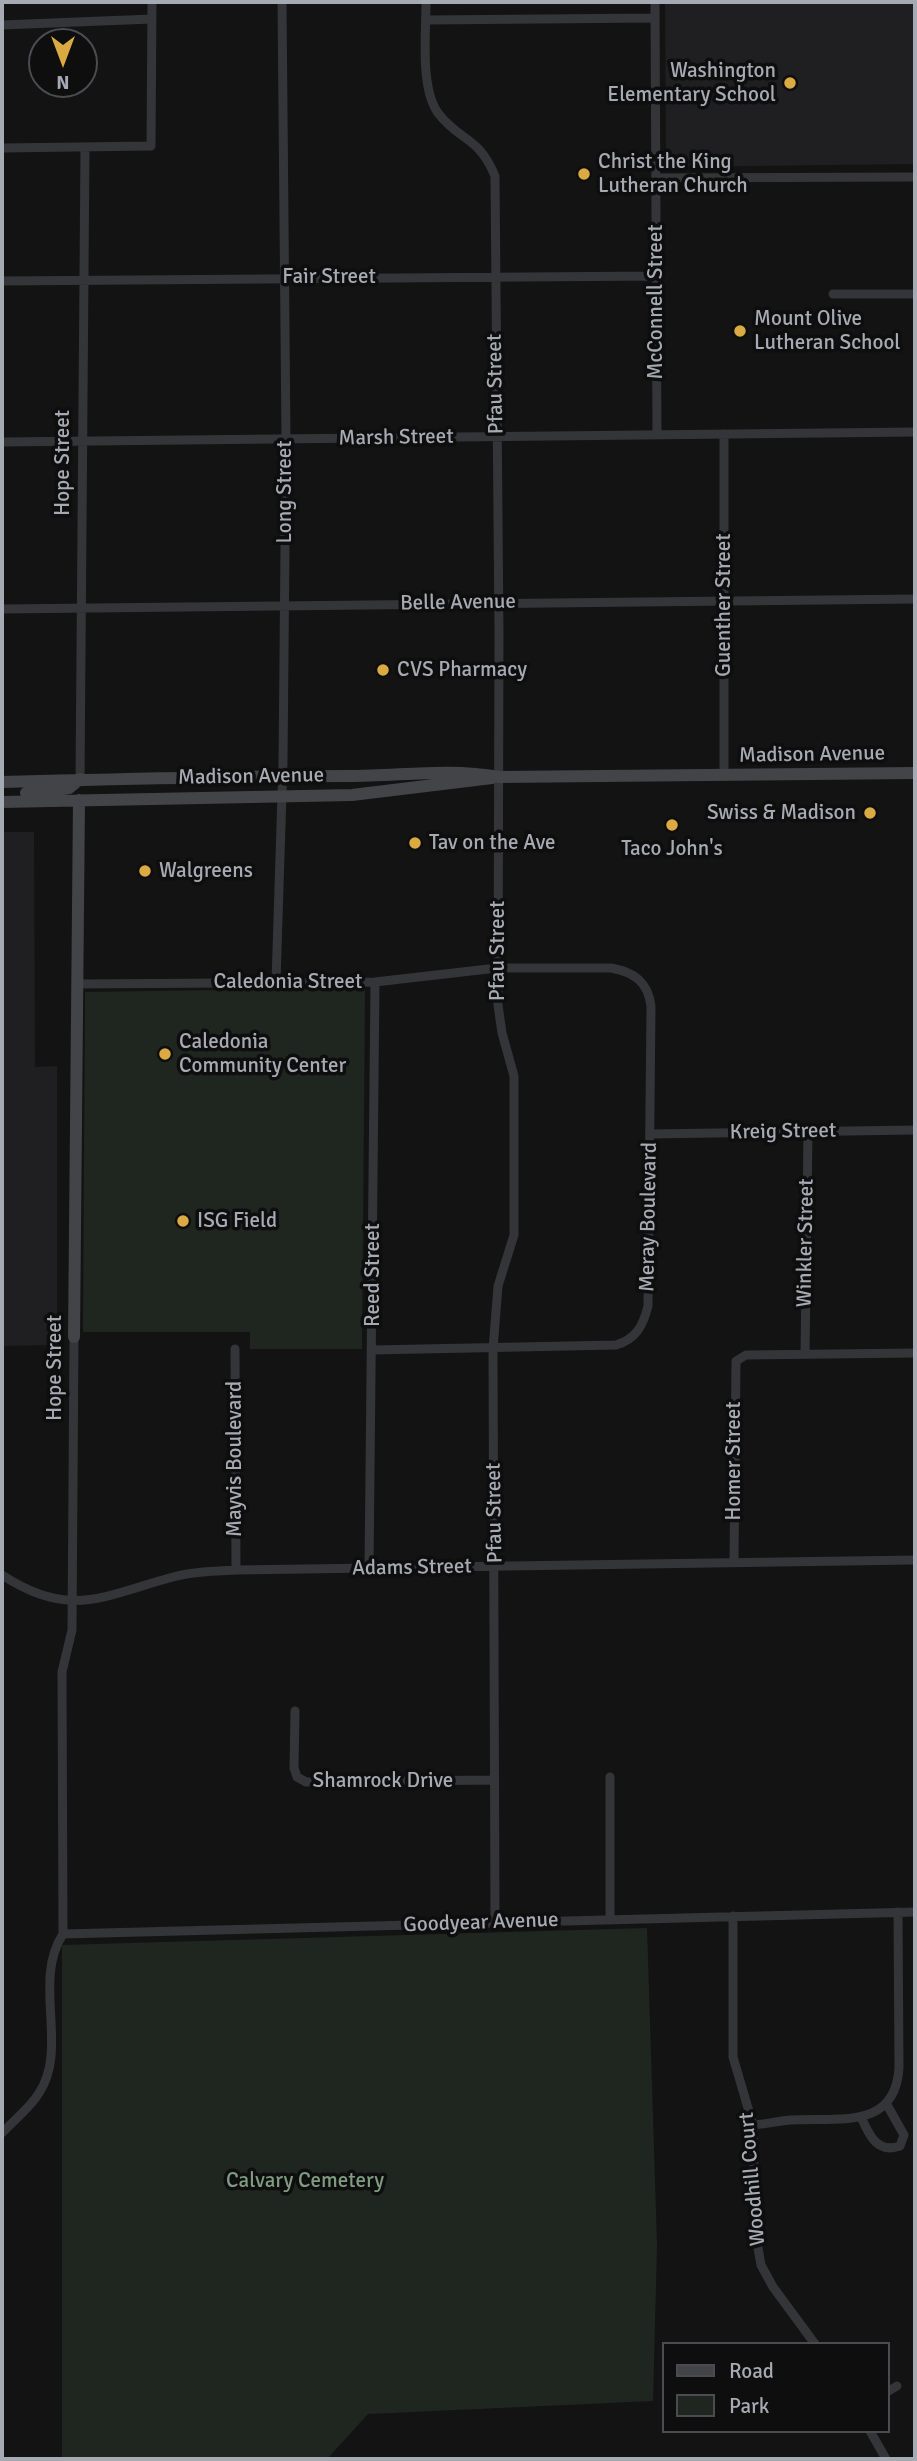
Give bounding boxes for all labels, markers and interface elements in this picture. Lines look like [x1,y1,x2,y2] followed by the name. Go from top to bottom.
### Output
[28,28,98,98] north arrow
[607,58,776,108] place label: Washington Elementary School
[56,70,70,94] text: N
[782,75,798,91] marker: Washington Elementary School
[598,149,748,199] place label: Christ the King Lutheran Church
[576,166,592,182] marker: Christ the King Lutheran Church
[643,224,669,380] street label: McConnell Street
[282,264,376,290] street label: Fair Street
[754,306,901,356] place label: Mount Olive Lutheran School
[732,323,748,339] marker: Mount Olive Lutheran School
[483,333,509,435] street label: Pfau Street
[50,410,76,516] street label: Hope Street
[338,424,454,452] street label: Marsh Street
[272,440,298,544] street label: Long Street
[711,533,737,677] street label: Guenther Street
[400,589,516,617] street label: Belle Avenue
[397,657,527,683] place label: CVS Pharmacy
[375,662,391,678] marker: CVS Pharmacy
[739,741,885,769] street label: Madison Avenue
[178,763,324,791] street label: Madison Avenue
[707,800,856,826] place label: Swiss & Madison
[862,805,878,821] marker: Swiss & Madison
[664,817,680,833] marker: Taco John's
[429,830,555,856] place label: Tav on the Ave
[407,835,423,851] marker: Tav on the Ave
[621,836,723,862] place label: Taco John's
[159,858,253,884] place label: Walgreens
[137,863,153,879] marker: Walgreens
[485,901,511,1001] street label: Pfau Street
[214,969,362,995] street label: Caledonia Street
[179,1029,346,1079] place label: Caledonia Community Center
[157,1046,173,1062] marker: Caledonia Community Center
[730,1118,836,1146] street label: Kreig Street
[635,1142,663,1292] street label: Meray Boulevard
[792,1178,820,1308] street label: Winkler Street
[197,1208,277,1234] place label: ISG Field
[175,1213,191,1229] marker: ISG Field
[360,1223,386,1327] street label: Reed Street
[42,1315,68,1421] street label: Hope Street
[222,1381,248,1537] street label: Mayvis Boulevard
[721,1401,747,1521] street label: Homer Street
[482,1462,508,1564] street label: Pfau Street
[352,1554,472,1582] street label: Adams Street
[313,1768,453,1794] street label: Shamrock Drive
[403,1908,559,1938] street label: Goodyear Avenue
[735,2111,771,2247] street label: Woodhill Court
[226,2168,384,2194] park label: Calvary Cemetery
[662,2342,889,2433] legend
[729,2358,774,2384] text: Road
[729,2393,769,2419] text: Park

